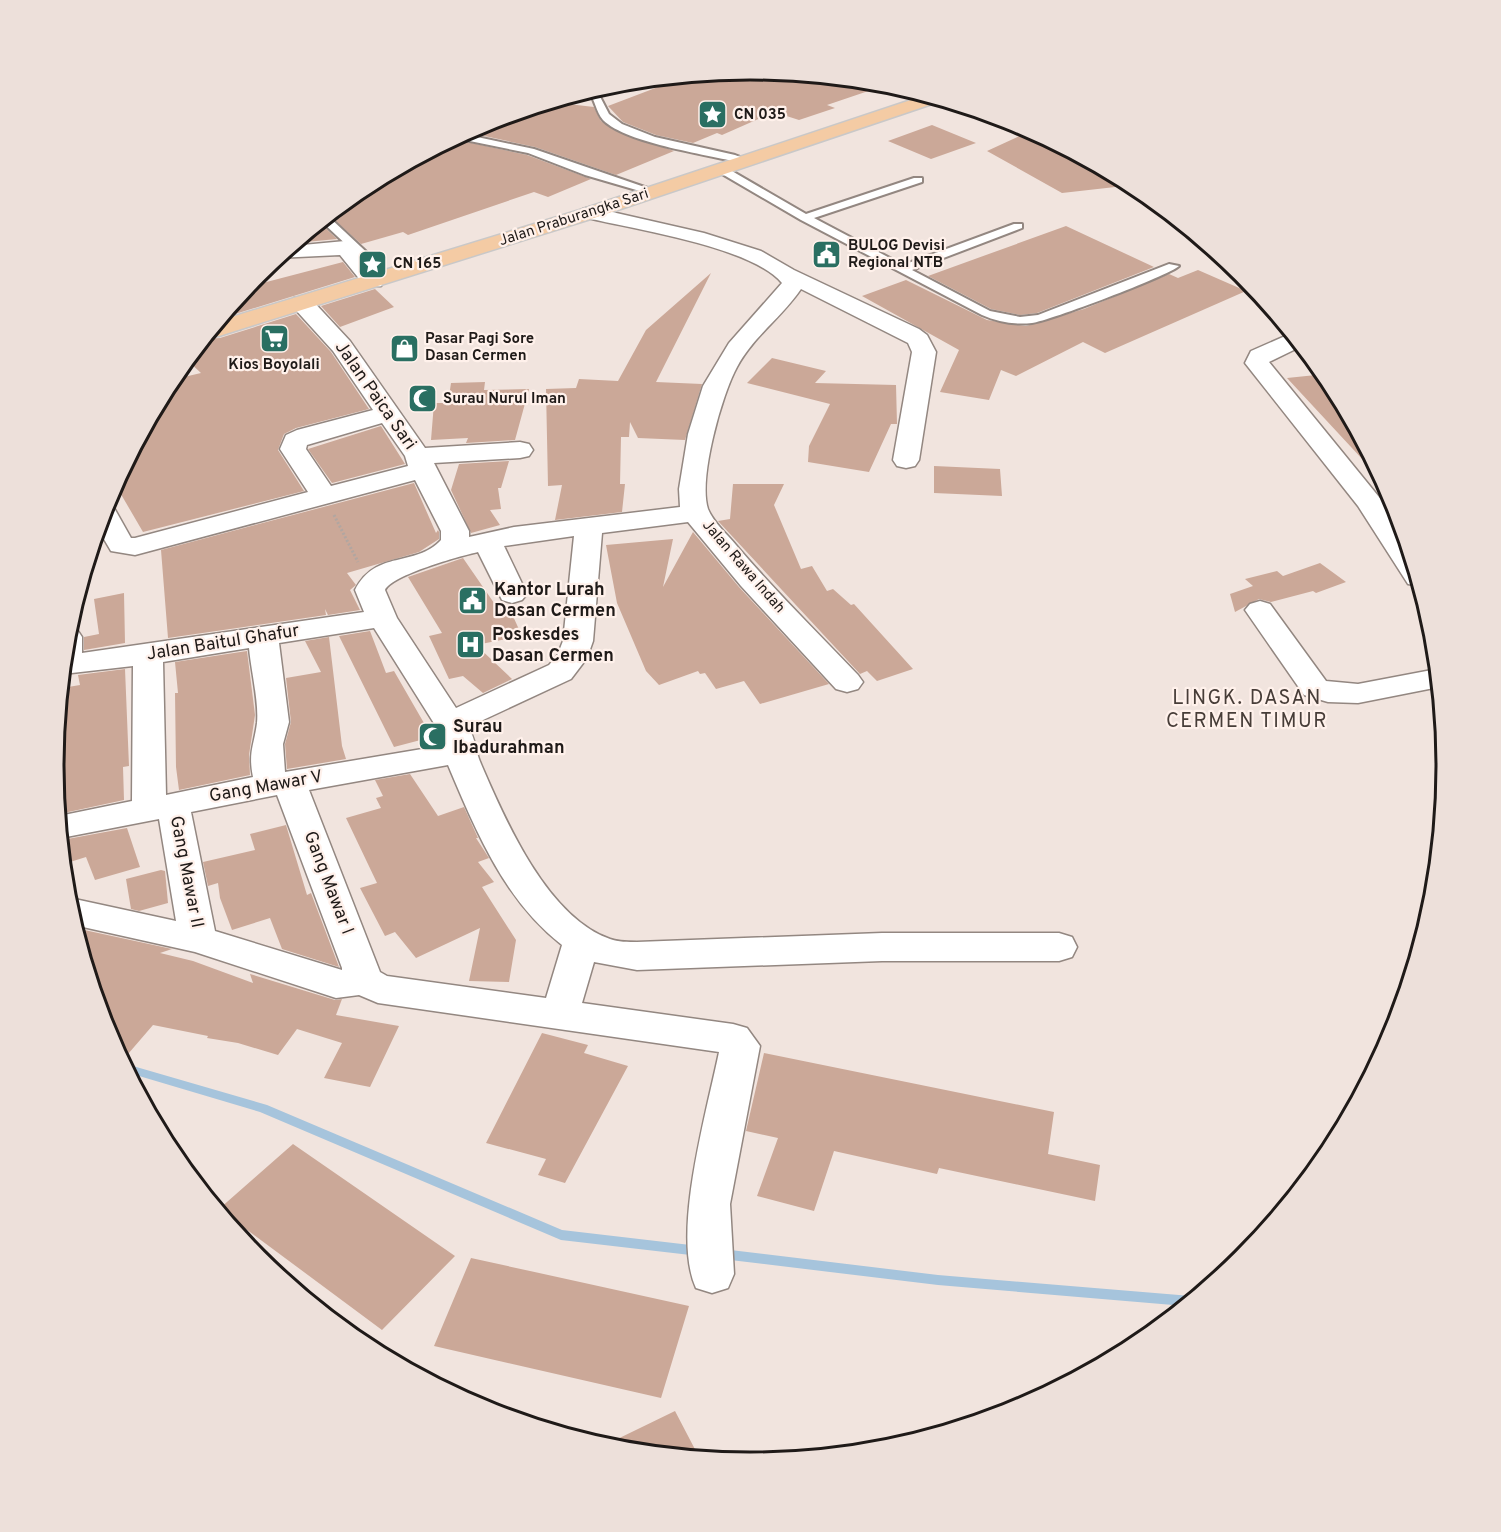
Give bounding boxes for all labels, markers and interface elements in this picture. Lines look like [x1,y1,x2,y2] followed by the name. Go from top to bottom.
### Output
[697,99,729,131] place icon: CN 035
[734,106,786,125] place label: CN 035
[497,185,651,251] street label: Jalan Praburangka Sari
[848,237,945,273] place label: BULOG Devisi Regional NTB
[811,239,843,271] public building icon: BULOG Devisi Regional NTB
[356,248,388,280] place icon: CN 165
[393,255,441,274] place label: CN 165
[258,322,290,354] supermarket icon: Kios Boyolali
[425,330,534,366] place label: Pasar Pagi Sore Dasan Cermen
[388,332,420,364] shop icon: Pasar Pagi Sore Dasan Cermen
[329,337,421,455] street label: Jalan Paica Sari
[228,356,320,375] place label: Kios Boyolali
[406,383,438,415] mosque icon: Surau Nurul Iman
[443,390,566,409] place label: Surau Nurul Iman
[697,517,789,617] street label: Jalan Rawa Indah
[494,579,616,623] place label: Kantor Lurah Dasan Cermen
[457,584,489,616] public building icon: Kantor Lurah Dasan Cermen
[145,620,301,666] street label: Jalan Baitul Ghafur
[492,624,614,668] place label: Poskesdes Dasan Cermen
[455,629,487,661] hospital icon: Poskesdes Dasan Cermen
[1166,686,1328,735] district label: LINGK. DASAN CERMEN TIMUR
[453,716,565,760] place label: Surau Ibadurahman
[416,721,448,753] mosque icon: Surau Ibadurahman
[208,766,324,808] street label: Gang Mawar V
[164,814,208,930] street label: Gang Mawar II
[298,828,358,938] street label: Gang Mawar I

